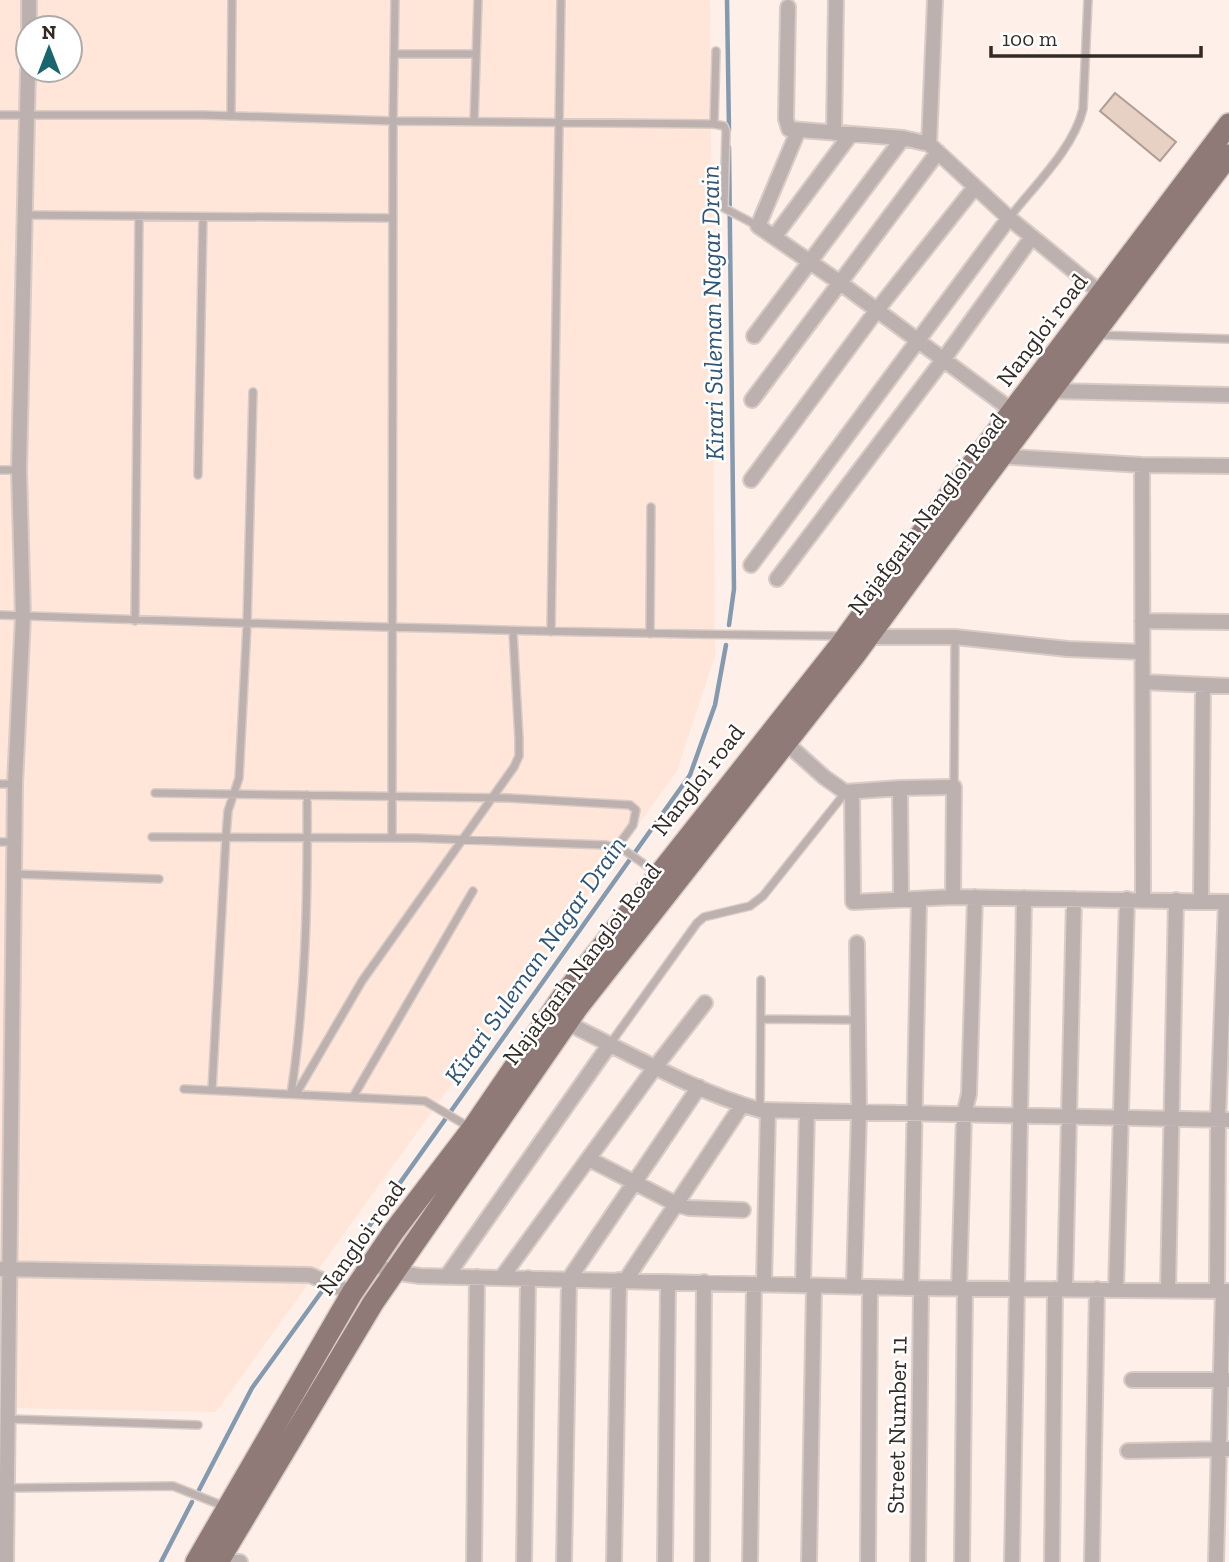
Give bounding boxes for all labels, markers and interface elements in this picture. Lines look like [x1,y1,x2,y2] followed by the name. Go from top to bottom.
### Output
[14,14,84,84] north arrow
[991,14,1201,58] scale bar
[42,21,56,44] text: N
[1002,26,1057,51] text: 100 m
[693,165,731,461] water label: Kirari Suleman Nagar Drain
[990,268,1093,392] street label: Nangloi road
[841,407,1012,620] street label: Najafgarh Nangloi Road
[645,718,750,841] street label: Nangloi road
[437,830,633,1090] water label: Kirari Suleman Nagar Drain
[496,857,667,1070] street label: Najafgarh Nangloi Road
[310,1175,411,1301] street label: Nangloi road
[880,1336,913,1514] street label: Street Number 11

